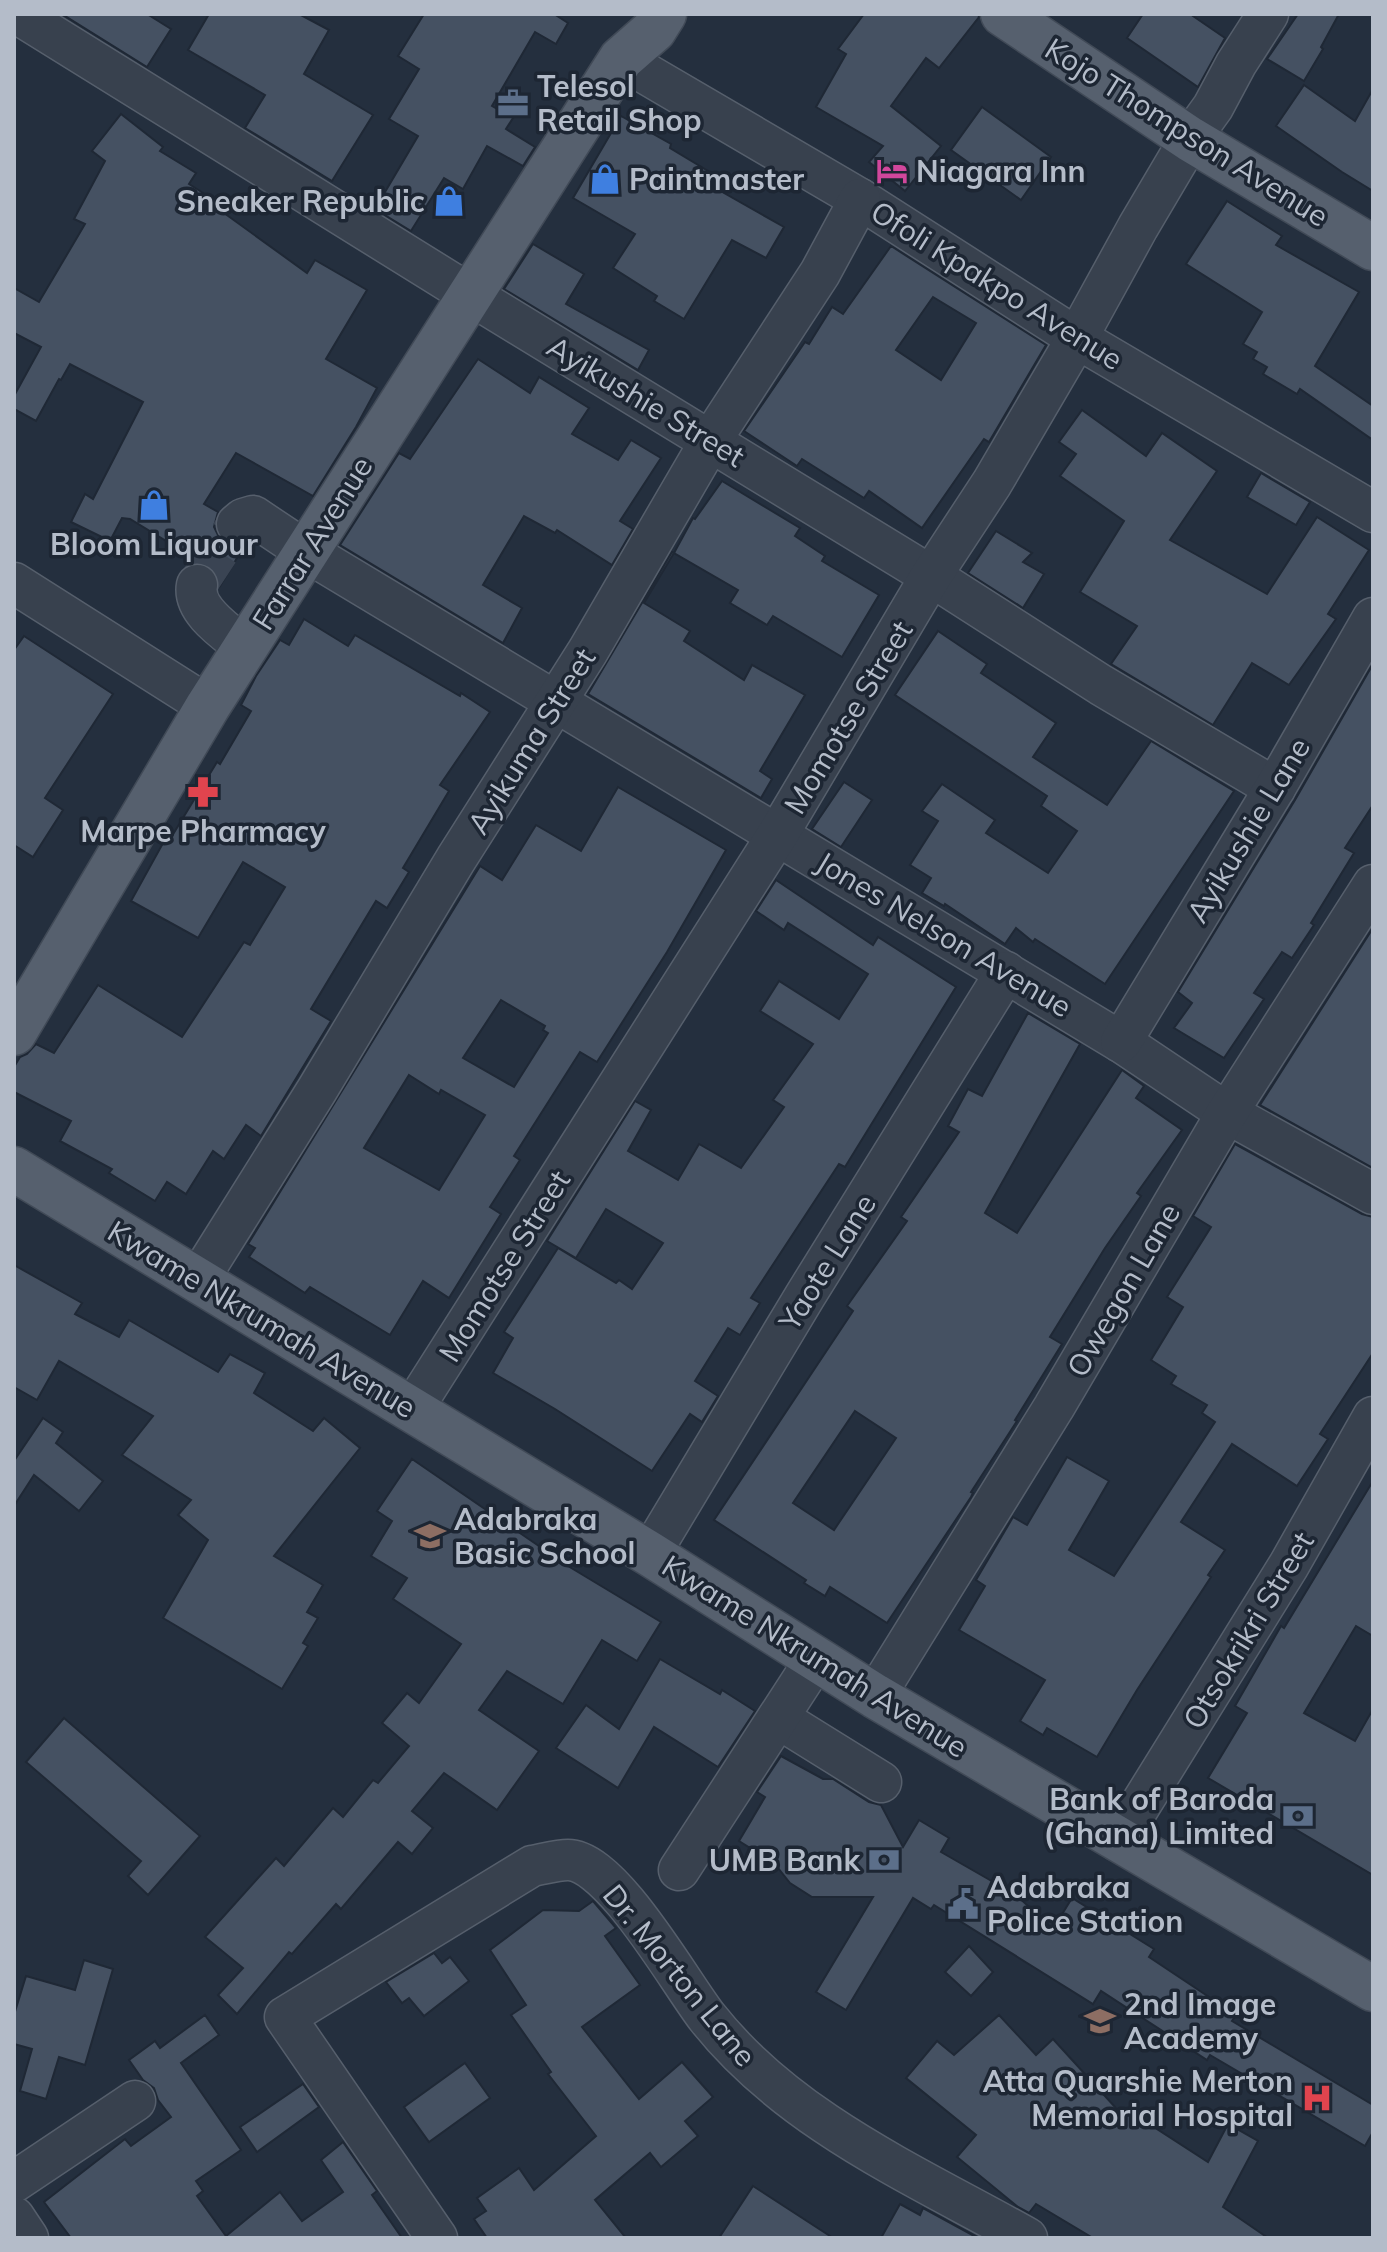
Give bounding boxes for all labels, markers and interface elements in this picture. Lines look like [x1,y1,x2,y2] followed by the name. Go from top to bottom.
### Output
[1038,29,1336,235] street label: Kojo Thompson Avenue
[537,67,702,139] place label: Telesol Retail Shop
[496,86,530,120] office icon: Telesol Retail Shop
[916,152,1086,190] place label: Niagara Inn
[875,154,909,188] hotel icon: Niagara Inn
[629,160,804,198] place label: Paintmaster
[588,162,622,196] shop icon: Paintmaster
[177,182,425,220] place label: Sneaker Republic
[432,184,466,218] shop icon: Sneaker Republic
[864,192,1130,378] street label: Ofoli Kpakpo Avenue
[540,327,752,475] street label: Ayikushie Street
[244,449,380,637] street label: Farrar Avenue
[137,488,171,522] shop icon: Bloom Liquour
[50,525,258,563] place label: Bloom Liquour
[775,613,921,821] street label: Momotse Street
[459,641,603,841] street label: Ayikuma Street
[1178,731,1318,929] street label: Ayikushie Lane
[186,775,220,809] pharmacy icon: Marpe Pharmacy
[80,812,326,850] place label: Marpe Pharmacy
[809,843,1079,1025] street label: Jones Nelson Avenue
[430,1163,578,1369] street label: Momotse Street
[770,1187,884,1338] street label: Yaote Lane
[1058,1196,1188,1384] street label: Owegon Lane
[101,1212,423,1426] street label: Kwame Nkrumah Avenue
[454,1500,635,1572] place label: Adabraka Basic School
[413,1519,447,1553] school or university icon: Adabraka Basic School
[1174,1524,1322,1736] street label: Otsokrikri Street
[655,1546,975,1766] street label: Kwame Nkrumah Avenue
[1043,1780,1274,1852] place label: Bank of Baroda (Ghana) Limited
[1281,1799,1315,1833] bank icon: Bank of Baroda (Ghana) Limited
[709,1841,861,1879] place label: UMB Bank
[867,1843,901,1877] bank icon: UMB Bank
[987,1868,1183,1940] place label: Adabraka Police Station
[595,1876,765,2074] street label: Dr. Morton Lane
[946,1887,980,1921] public building icon: Adabraka Police Station
[1124,1985,1276,2057] place label: 2nd Image Academy
[1083,2004,1117,2038] school or university icon: 2nd Image Academy
[983,2062,1293,2134] place label: Atta Quarshie Merton Memorial Hospital
[1300,2081,1334,2115] hospital icon: Atta Quarshie Merton Memorial Hospital

